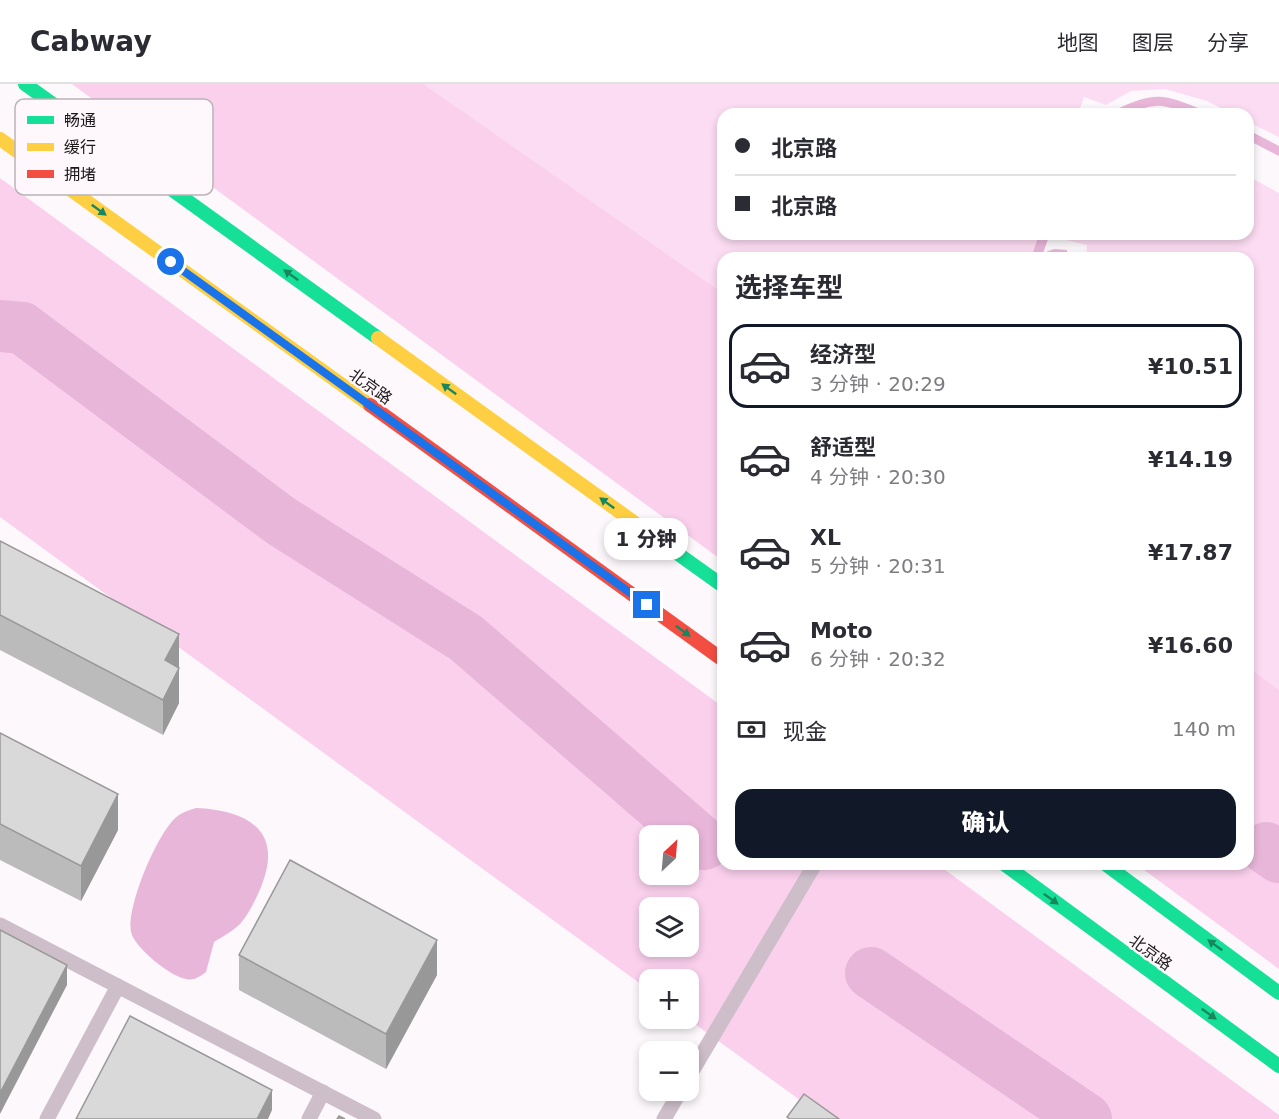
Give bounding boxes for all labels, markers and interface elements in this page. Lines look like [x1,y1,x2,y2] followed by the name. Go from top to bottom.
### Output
[30,25,152,58] text: Cabway
[1057,31,1099,55] text: 地图
[1132,31,1174,55] text: 图层
[1207,31,1249,55] text: 分享
[15,99,213,195] legend
[64,111,96,130] text: 畅通
[771,136,837,161] text: 北京路
[64,138,96,157] text: 缓行
[64,165,96,184] text: 拥堵
[771,194,837,219] text: 北京路
[90,204,106,216] one-way arrow
[157,248,184,275] route start
[283,269,299,281] one-way arrow
[735,272,843,303] text: 选择车型
[738,339,792,393] icon: car
[810,342,876,367] text: 经济型
[1148,354,1233,379] text: ¥10.51
[346,365,396,408] street label: 北京路
[810,372,946,396] text: 3 分钟 · 20:29
[441,383,457,395] one-way arrow
[738,432,792,486] icon: car
[810,435,876,460] text: 舒适型
[1148,447,1233,472] text: ¥14.19
[810,465,946,489] text: 4 分钟 · 20:30
[600,497,616,509] one-way arrow
[605,518,689,560] callout: 1 分钟
[738,525,792,579] icon: car
[810,525,841,550] text: XL
[616,527,676,551] text: 1 分钟
[1148,540,1233,565] text: ¥17.87
[810,554,946,578] text: 5 分钟 · 20:31
[633,591,660,618] route end
[738,618,792,672] icon: car
[810,618,873,643] text: Moto
[674,625,690,637] one-way arrow
[1148,633,1233,658] text: ¥16.60
[810,647,946,671] text: 6 分钟 · 20:32
[735,713,768,746] icon: cash
[1172,717,1236,741] text: 140 m
[783,719,827,744] text: 现金
[735,789,1236,858] button: 确认
[639,825,699,885] north arrow
[639,825,699,1101] map controls
[1044,892,1059,904] one-way arrow
[639,897,699,957] button: layers
[1126,931,1176,974] street label: 北京路
[1207,939,1223,952] one-way arrow
[639,969,699,1029] button: +
[1200,1008,1216,1020] one-way arrow
[639,1041,699,1101] button: −

